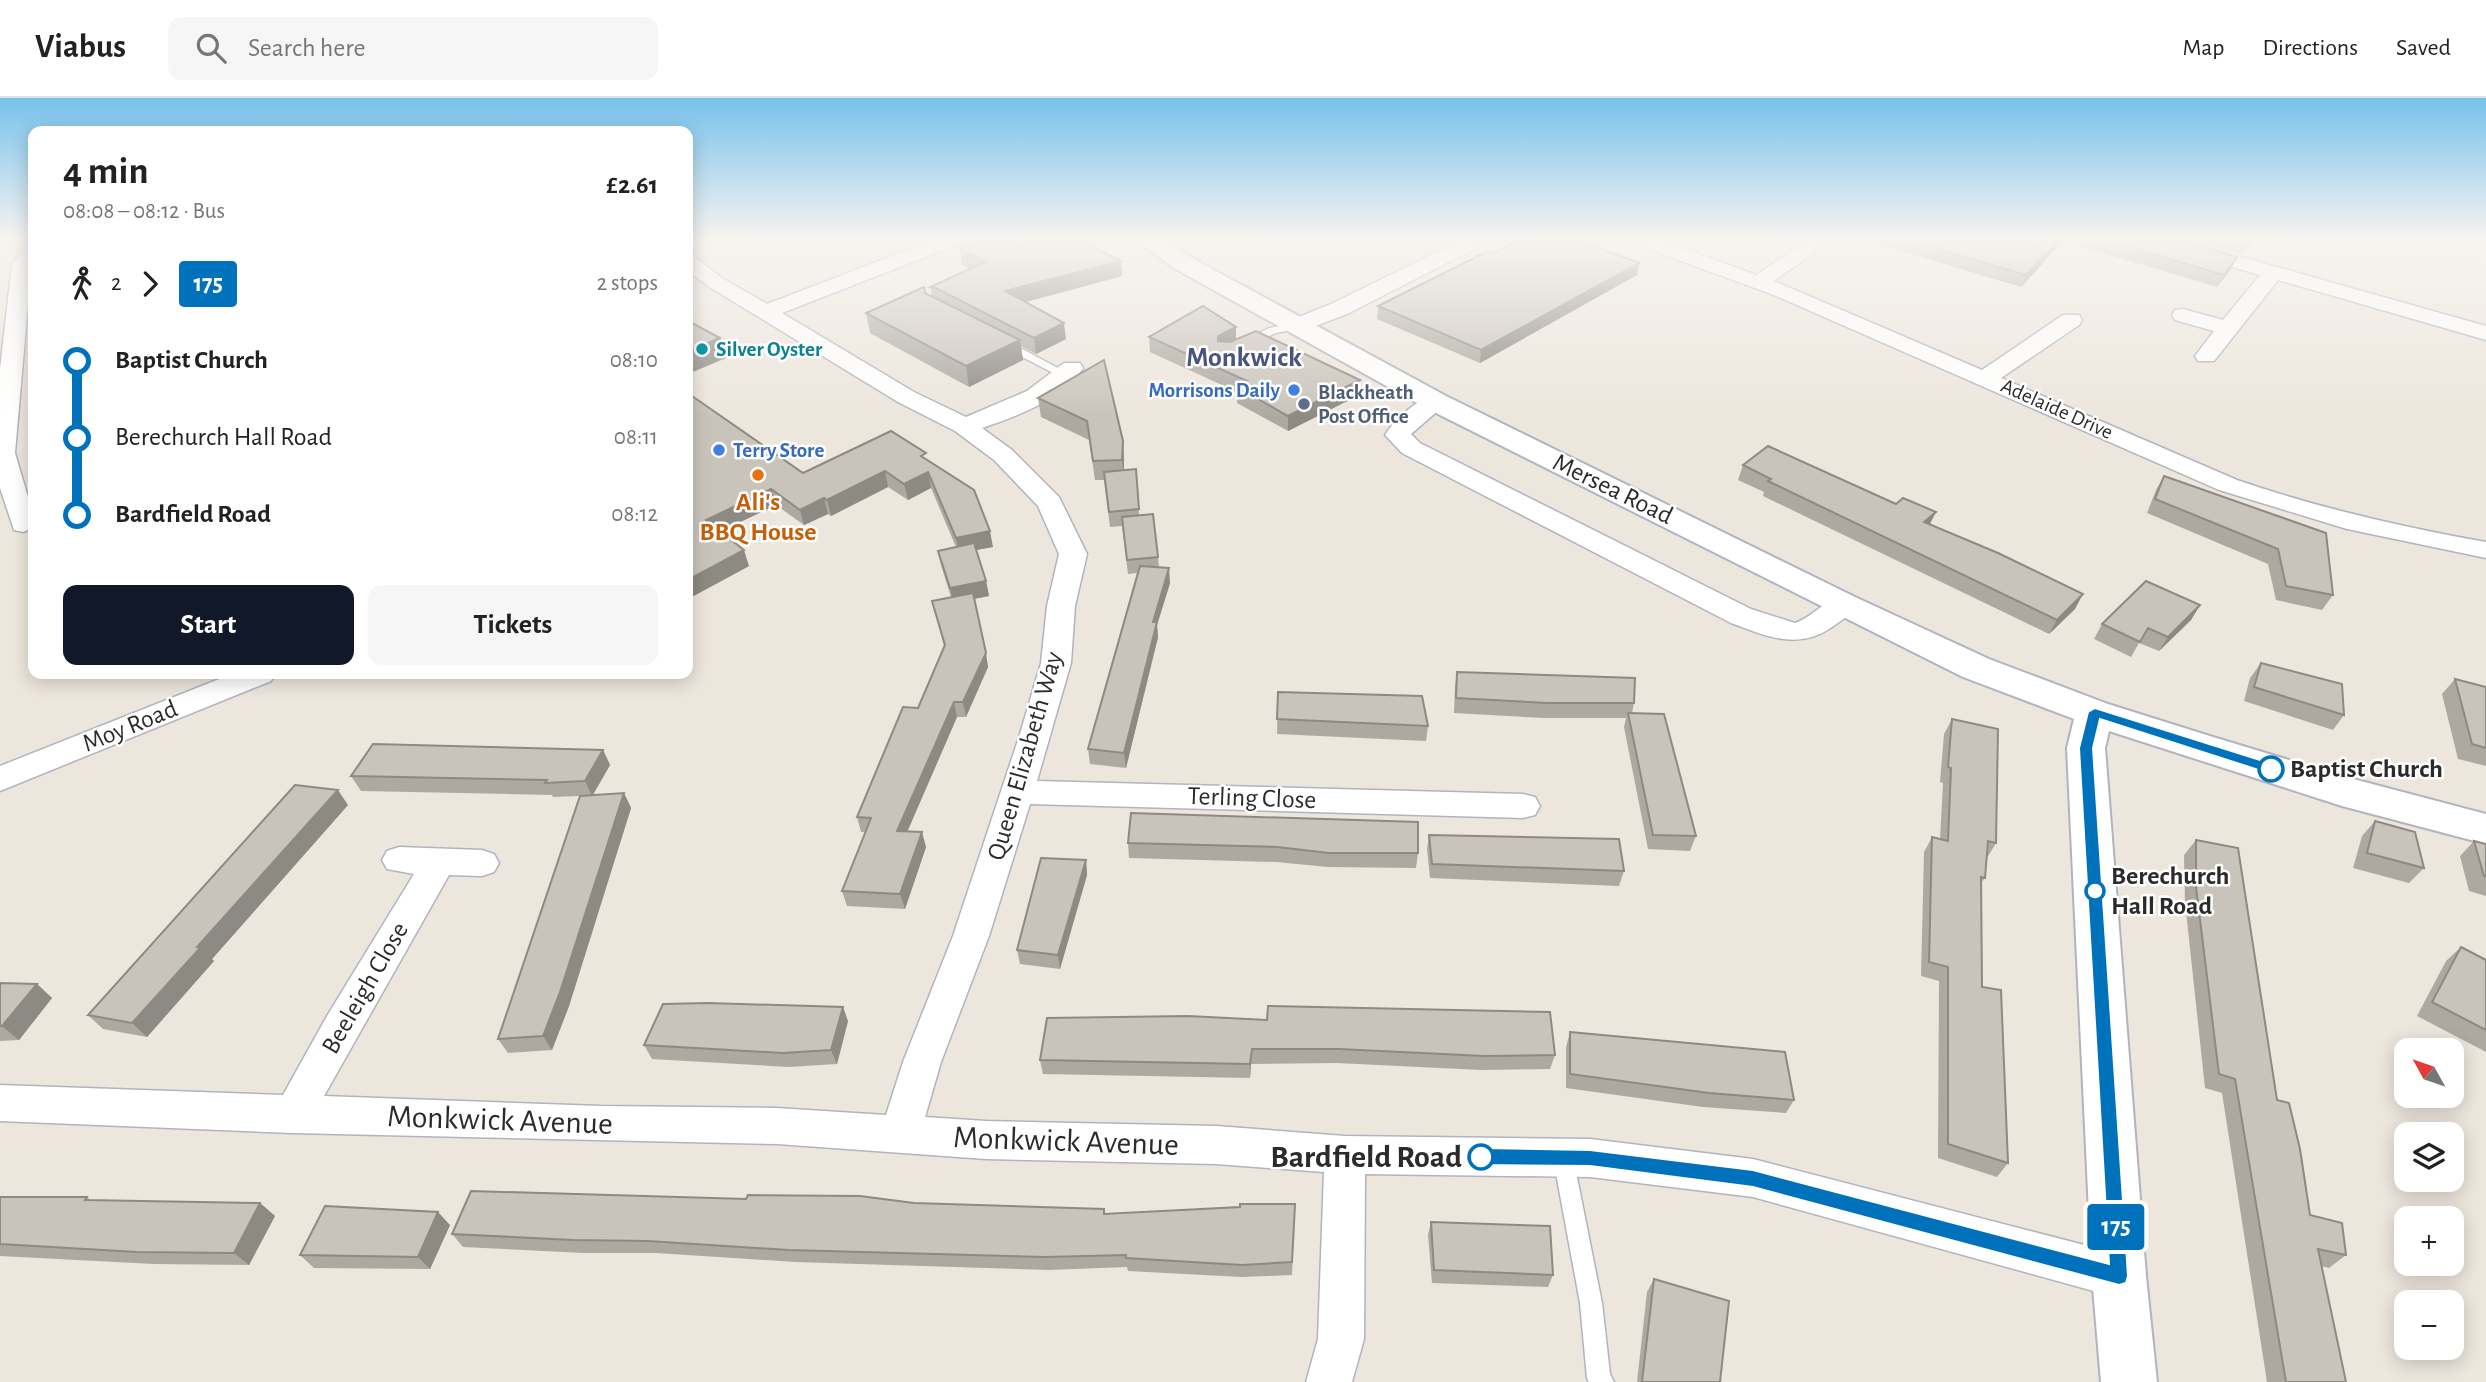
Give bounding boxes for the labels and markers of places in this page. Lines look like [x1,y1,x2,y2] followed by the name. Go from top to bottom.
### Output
[716,339,823,360] place label: Silver Oyster
[694,341,710,357] marker: Silver Oyster
[1148,380,1281,401] place label: Morrisons Daily
[1286,382,1302,398] marker: Morrisons Daily
[1318,382,1414,427] place label: Blackheath Post Office
[1296,396,1312,412] marker: Blackheath Post Office
[733,440,824,461] place label: Terry Store
[711,442,727,458] marker: Terry Store
[750,467,766,483] marker: Ali's BBQ House
[699,489,817,545] place label: Ali's BBQ House
[2258,756,2284,782] marker: Baptist Church
[2290,756,2443,782] place label: Baptist Church
[2111,863,2229,919] place label: Berechurch Hall Road
[2085,881,2105,901] marker: Berechurch Hall Road
[1270,1141,1462,1173] place label: Bardfield Road
[1468,1144,1494,1170] marker: Bardfield Road

